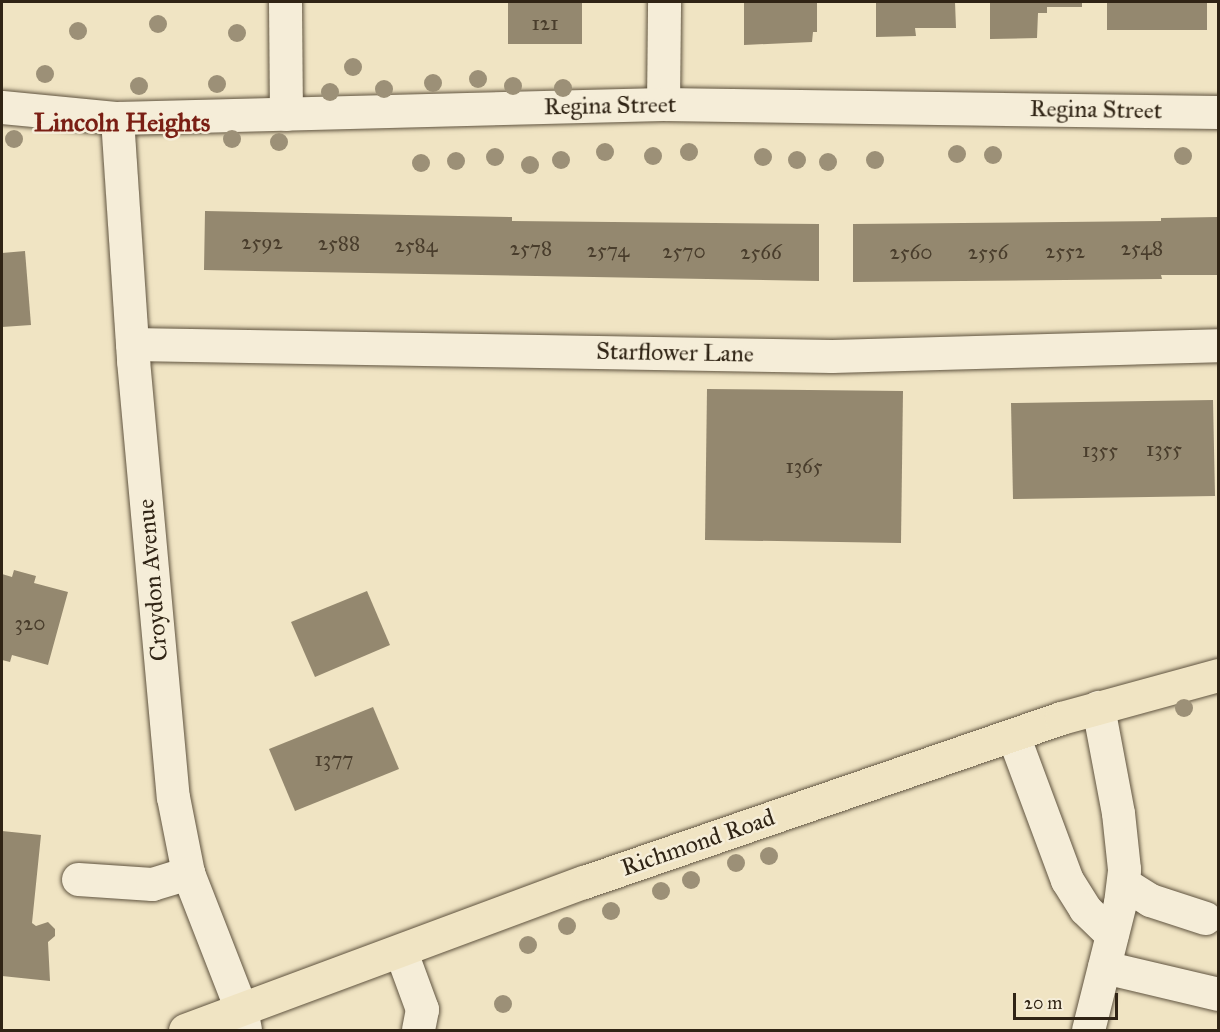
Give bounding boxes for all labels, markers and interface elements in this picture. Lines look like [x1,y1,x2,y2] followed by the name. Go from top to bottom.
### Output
[532,10,558,36] house number: 121
[544,90,676,122] street label: Regina Street
[1030,94,1162,126] street label: Regina Street
[34,107,210,139] district label: Lincoln Heights
[241,229,283,255] house number: 2592
[318,230,360,256] house number: 2588
[395,232,437,258] house number: 2584
[510,235,552,261] house number: 2578
[1121,235,1163,261] house number: 2548
[587,237,629,263] house number: 2574
[662,238,706,264] house number: 2570
[1045,238,1085,264] house number: 2552
[740,239,782,265] house number: 2566
[890,239,932,265] house number: 2560
[968,239,1008,265] house number: 2556
[596,337,754,369] street label: Starflower Lane
[1146,436,1182,462] house number: 1355
[1082,437,1118,463] house number: 1355
[785,453,823,479] house number: 1365
[132,498,174,662] street label: Croydon Avenue
[15,610,45,636] house number: 320
[314,746,354,772] house number: 1377
[617,803,779,883] street label: Richmond Road
[1016,981,1121,1019] scale bar
[1024,992,1062,1014] text: 20 m

